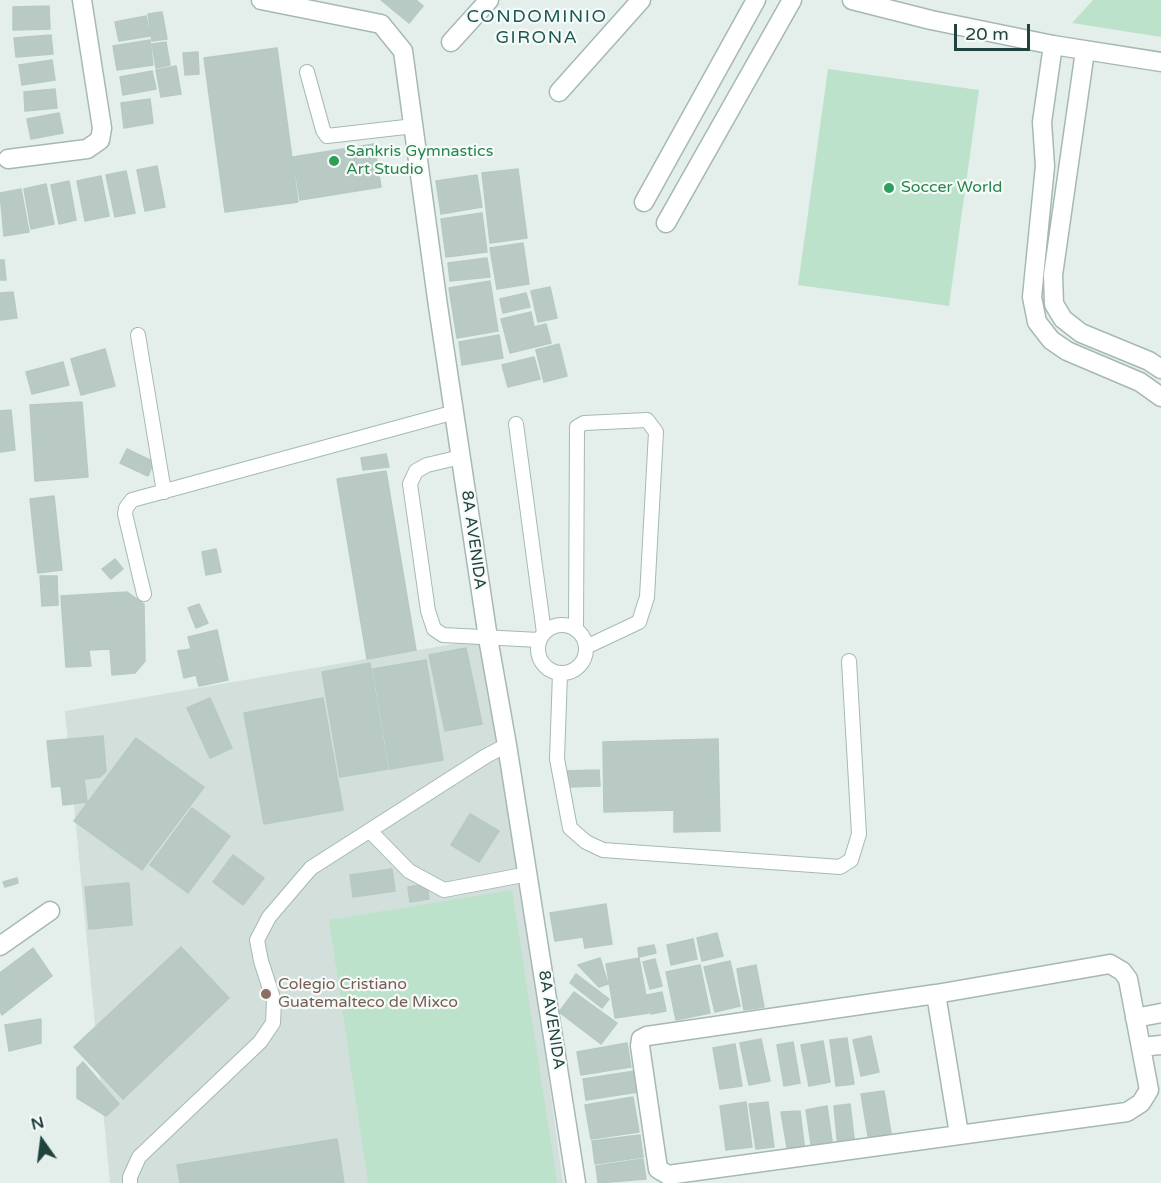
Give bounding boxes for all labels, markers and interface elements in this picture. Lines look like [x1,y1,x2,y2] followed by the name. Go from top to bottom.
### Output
[466,6,608,48] district label: CONDOMINIO GIRONA
[957,12,1034,50] scale bar
[965,23,1009,45] text: 20 m
[346,142,493,180] place label: Sankris Gymnastics Art Studio
[327,154,341,168] marker: Sankris Gymnastics Art Studio
[901,178,1002,198] place label: Soccer World
[882,181,896,195] marker: Soccer World
[457,489,489,591] street label: 8A AVENIDA
[534,969,568,1071] street label: 8A AVENIDA
[278,975,458,1013] place label: Colegio Cristiano Guatemalteco de Mixco
[259,987,273,1001] marker: Colegio Cristiano Guatemalteco de Mixco
[12,1111,72,1171] north arrow
[29,1112,46,1135] text: N

